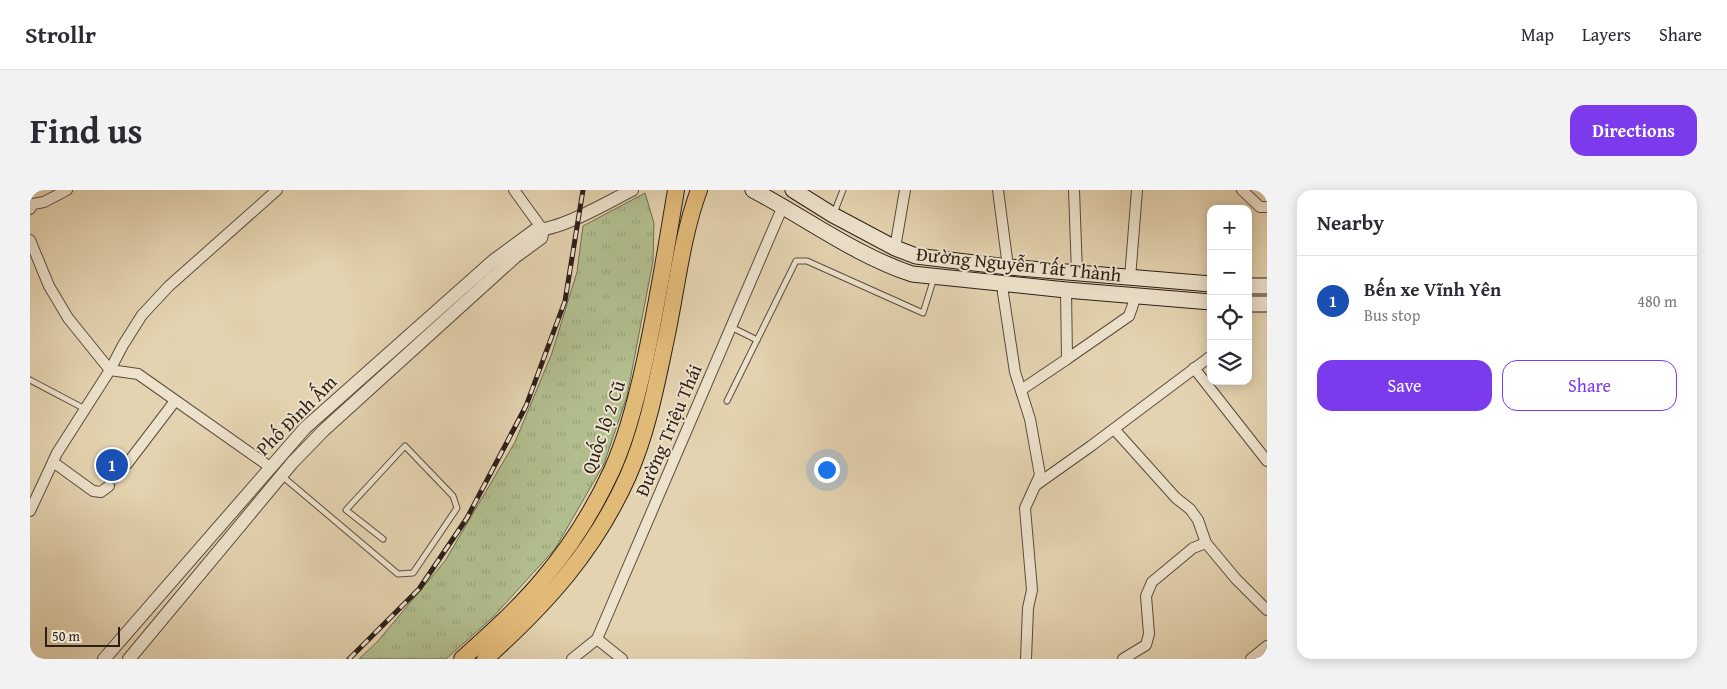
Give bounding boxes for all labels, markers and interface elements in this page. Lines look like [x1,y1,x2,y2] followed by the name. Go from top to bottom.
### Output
[25,17,96,52] text: Strollr
[1521,21,1554,48] text: Map
[1582,21,1631,48] text: Layers
[1659,21,1702,48] text: Share
[30,105,143,156] text: Find us
[1570,105,1697,156] button: Directions
[1207,205,1252,385] map controls
[1207,205,1252,250] button: +
[1317,207,1384,238] text: Nearby
[915,239,1123,289] street label: Đường Nguyễn Tất Thành
[1207,250,1252,295] button: −
[1364,275,1501,303] text: Bến xe Vĩnh Yên
[1329,289,1337,313] text: 1
[1637,289,1677,313] text: 480 m
[1207,295,1252,340] button: locate
[1364,303,1420,327] text: Bus stop
[1207,340,1252,385] button: layers
[628,360,708,500] street label: Đường Triệu Thái
[1317,360,1492,411] button: Save
[1502,360,1677,411] button: Share
[249,368,343,462] street label: Phố Đình Ấm
[574,376,632,478] street label: Quốc lộ 2 Cũ
[96,446,128,484] pin: 1
[814,457,840,483] your location
[45,624,120,647] scale bar
[52,626,80,646] text: 50 m

